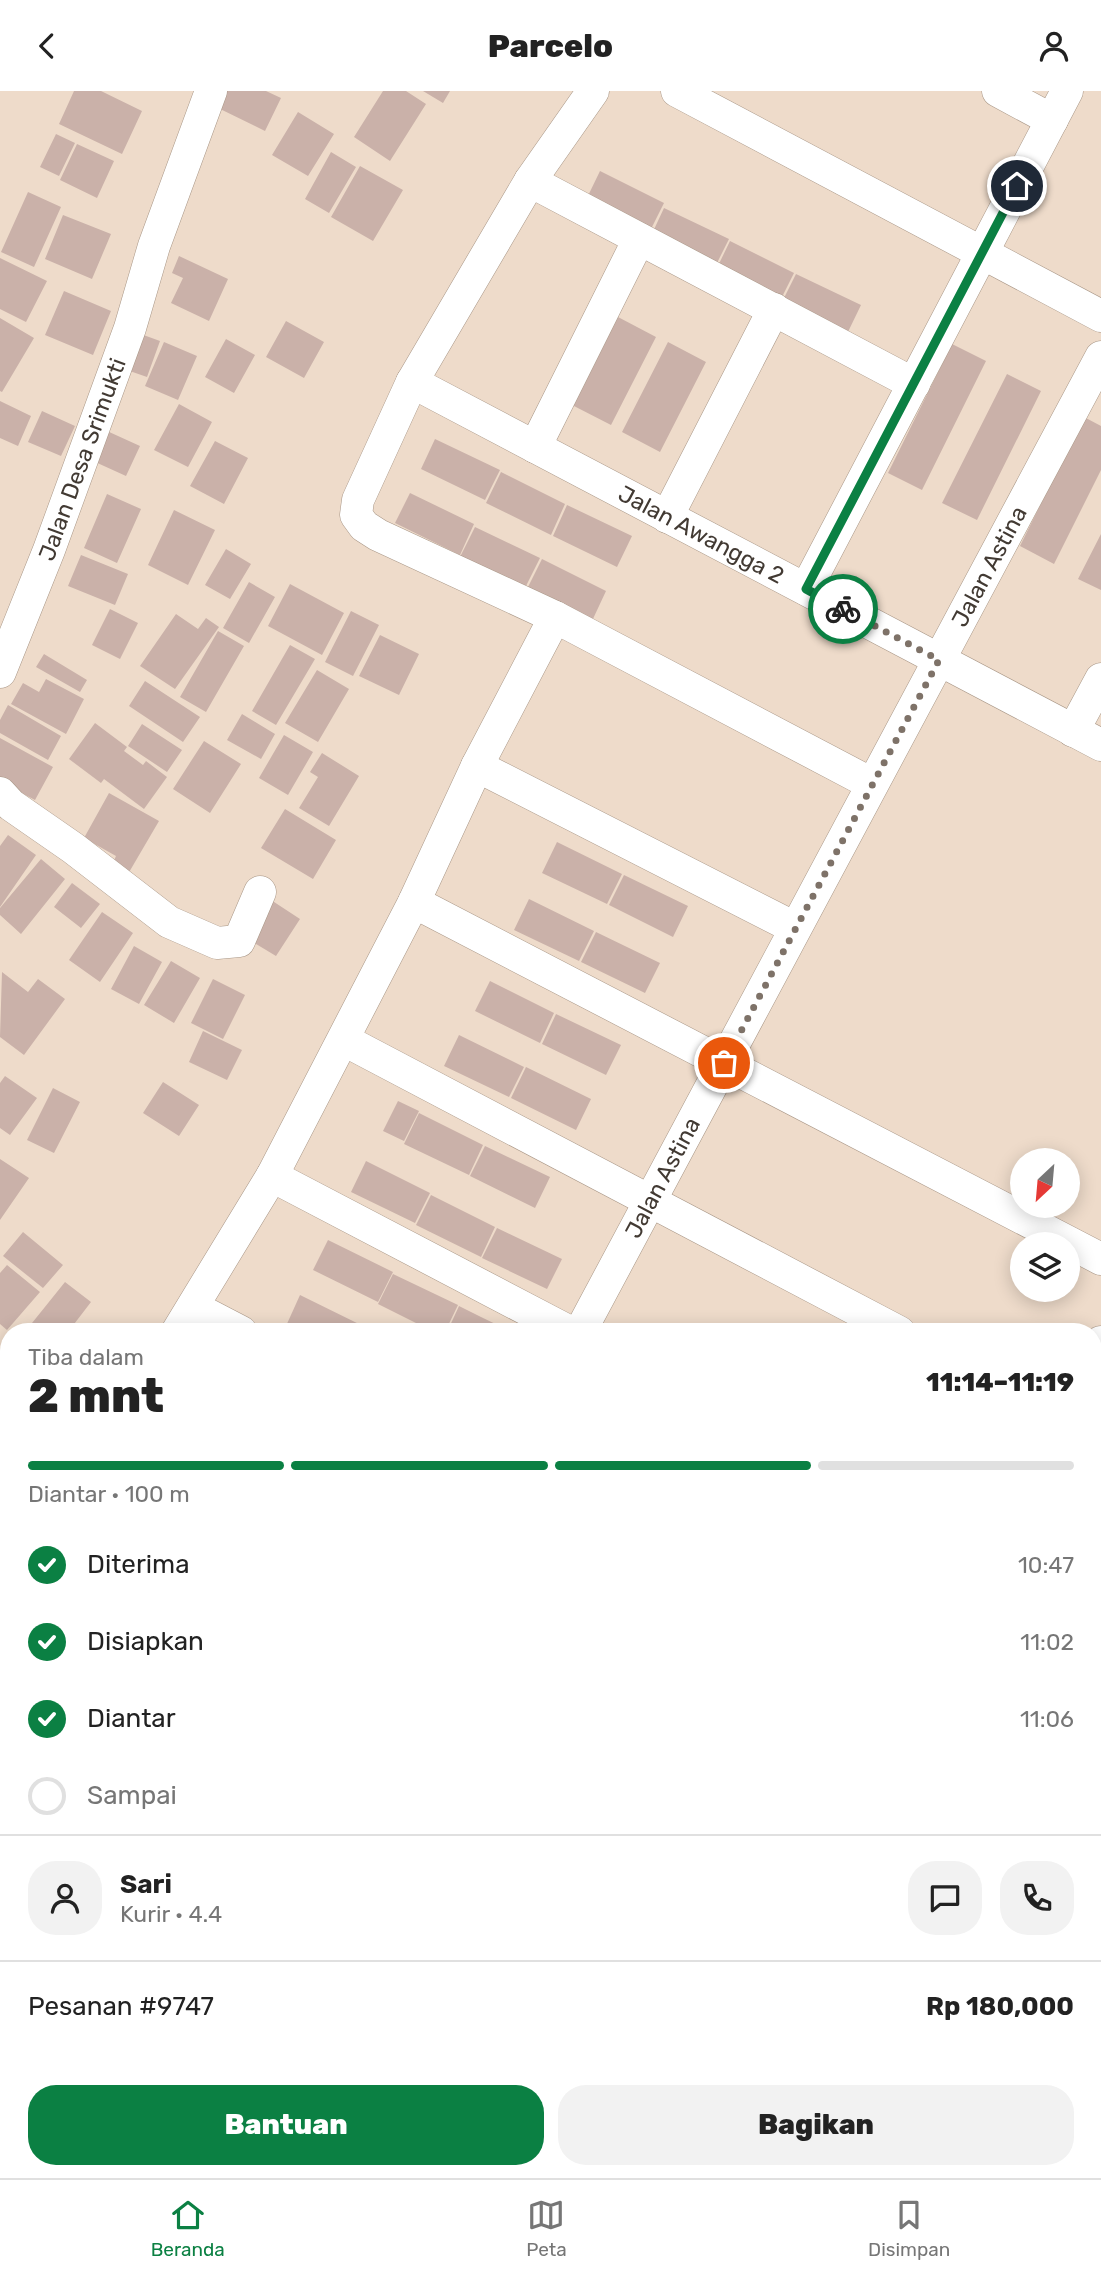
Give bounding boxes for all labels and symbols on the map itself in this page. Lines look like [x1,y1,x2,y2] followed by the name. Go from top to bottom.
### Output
[987,156,1047,216] pin
[32,354,132,565] street label: Jalan Desa Srimukti
[614,479,789,590] street label: Jalan Awangga 2
[945,501,1033,632] street label: Jalan Astina
[808,574,878,644] courier
[694,1033,754,1093] pin
[619,1112,706,1243] street label: Jalan Astina
[1010,1148,1080,1218] north arrow

